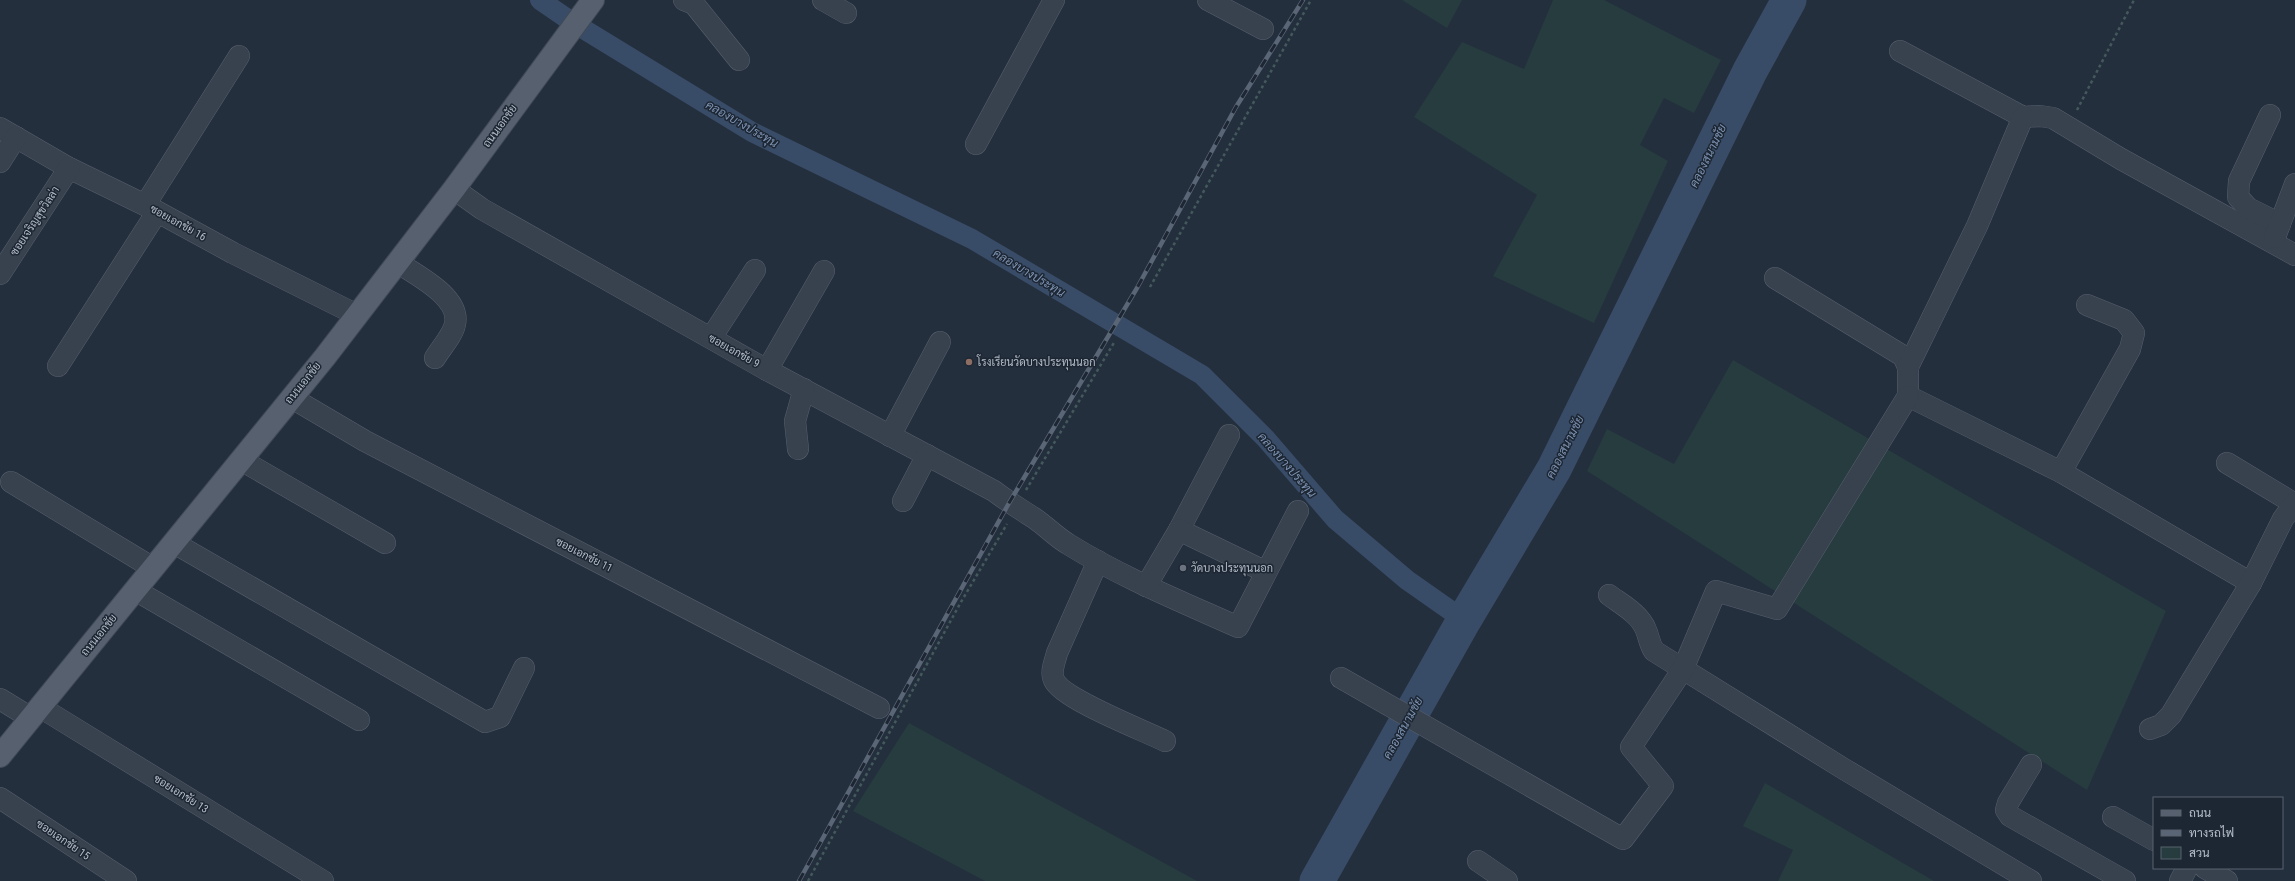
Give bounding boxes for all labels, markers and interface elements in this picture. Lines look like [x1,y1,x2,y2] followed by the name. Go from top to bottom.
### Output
[702,98,781,152] water label: คลองบางประทุน
[479,102,520,150] street label: ถนนเอกชัย
[1687,122,1729,190] water label: คลองสนามชัย
[7,183,64,259] street label: ซอยเจริญสุขวิลล่า
[148,201,209,244] street label: ซอยเอกชัย 16
[990,246,1068,302] water label: คลองบางประทุน
[706,331,762,370] street label: ซอยเอกชัย 9
[976,354,1096,371] place label: โรงเรียนวัดบางประทุนนอก
[964,357,974,367] marker: โรงเรียนวัดบางประทุนนอก
[282,359,324,406] street label: ถนนเอกชัย
[1543,413,1587,481] water label: คลองสนามชัย
[1254,430,1319,502] water label: คลองบางประทุน
[553,534,615,575] street label: ซอยเอกชัย 11
[1191,561,1273,577] place label: วัดบางประทุนนอก
[1178,563,1188,573] marker: วัดบางประทุนนอก
[78,611,120,658] street label: ถนนเอกชัย
[1380,694,1426,761] water label: คลองสนามชัย
[151,771,211,816] street label: ซอยเอกชัย 13
[2153,797,2283,869] legend
[2189,806,2212,820] text: ถนน
[34,816,93,863] street label: ซอยเอกชัย 15
[2189,825,2234,840] text: ทางรถไฟ
[2189,846,2210,860] text: สวน

